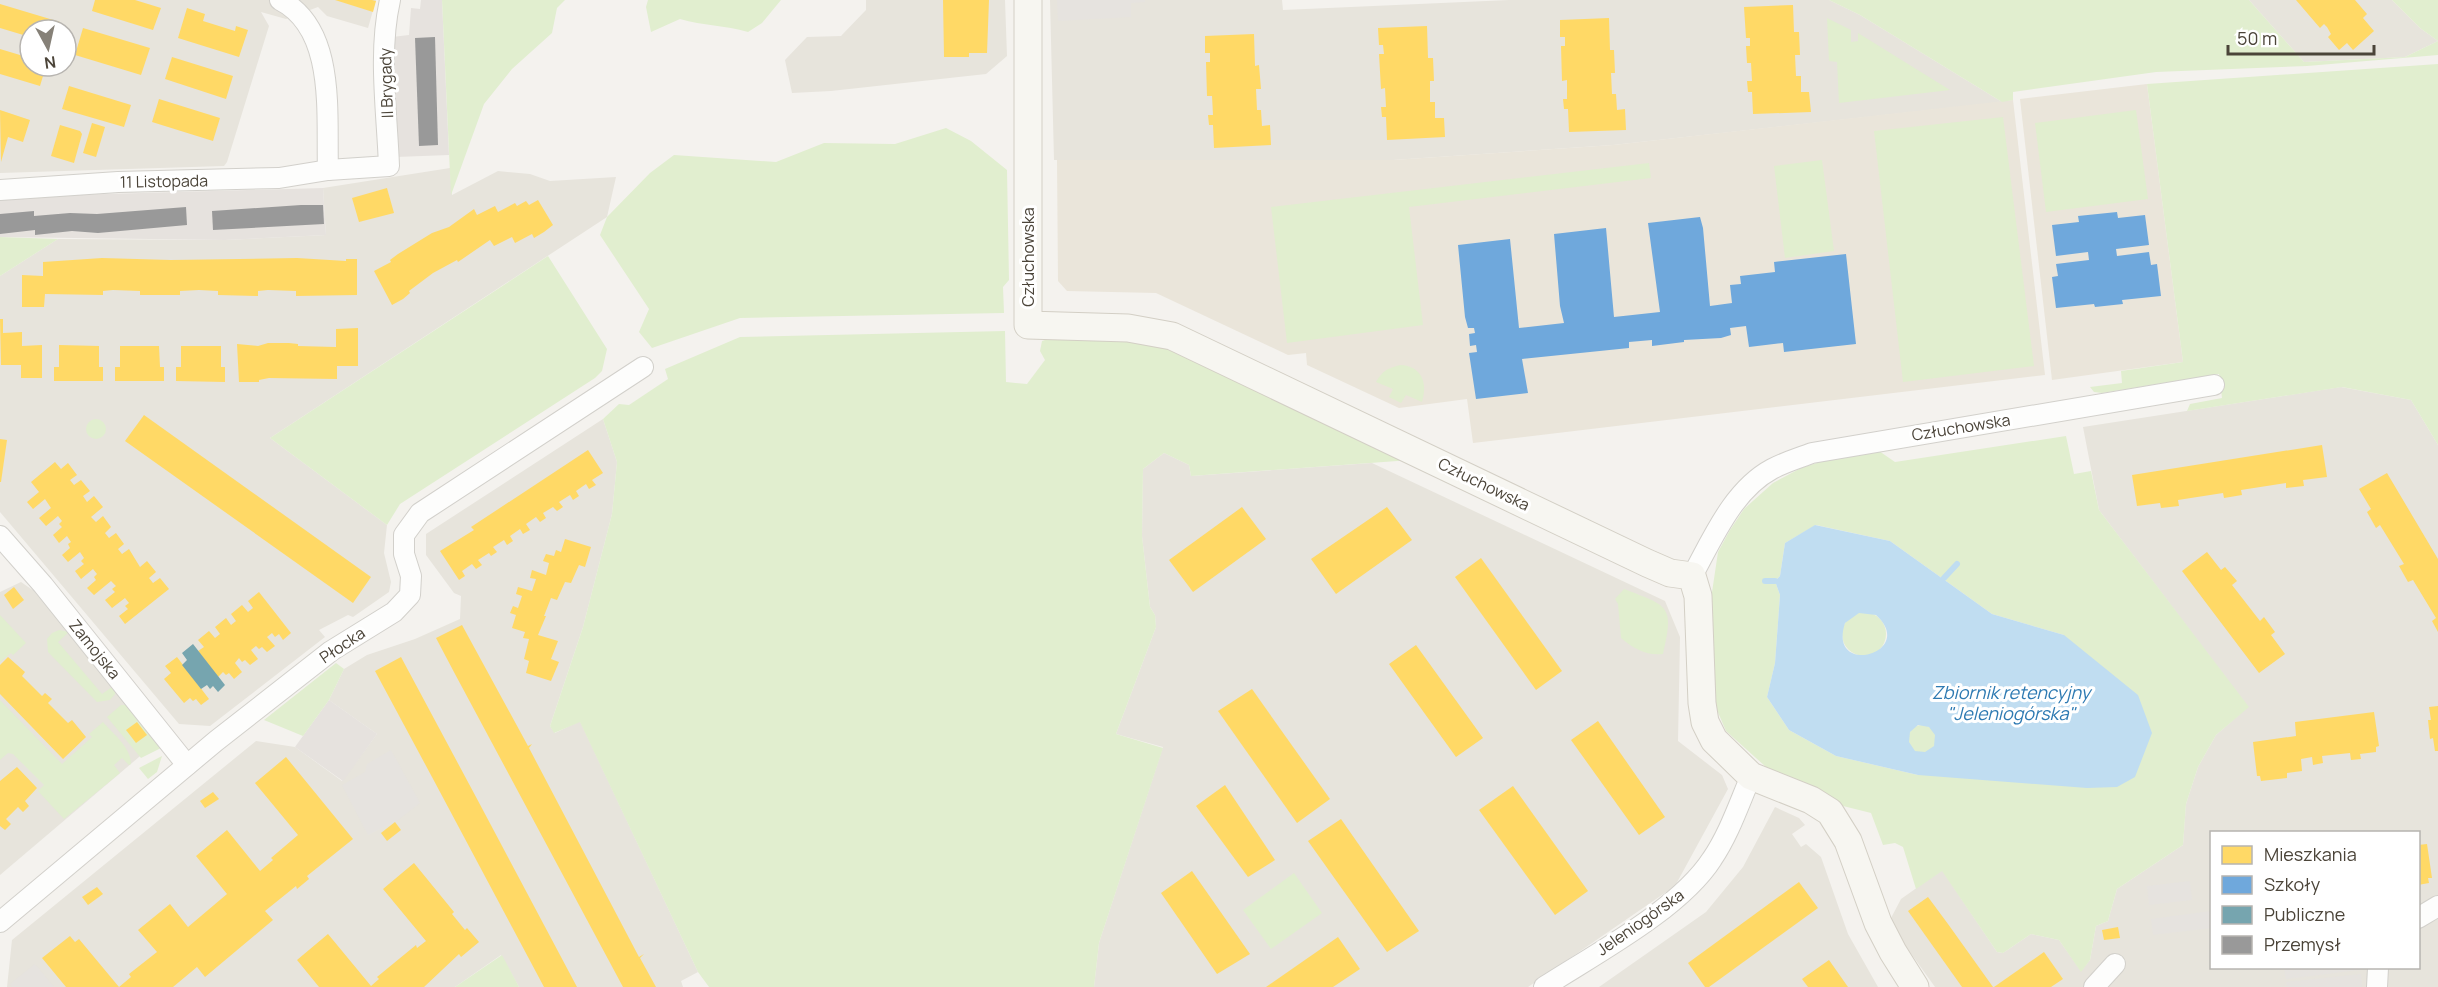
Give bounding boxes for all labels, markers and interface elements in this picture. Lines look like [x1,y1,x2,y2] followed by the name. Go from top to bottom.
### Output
[18,18,78,78] north arrow
[2228,18,2374,56] scale bar
[2237,26,2277,50] text: 50 m
[374,47,398,119] street label: II Brygady
[43,51,57,75] text: N
[120,169,208,193] street label: 11 Listopada
[1017,207,1039,307] street label: Człuchowska
[1910,408,2012,446] street label: Człuchowska
[1434,452,1534,516] street label: Człuchowska
[64,615,126,683] street label: Zamojska
[315,622,369,668] street label: Płocka
[1932,680,2093,725] water label: Zbiornik retencyjny "Jeleniogórska"
[2210,831,2420,969] legend
[2264,842,2357,866] text: Mieszkania
[2264,872,2321,896] text: Szkoły
[1592,884,1688,960] street label: Jeleniogórska
[2264,902,2345,926] text: Publiczne
[2264,932,2341,956] text: Przemysł

